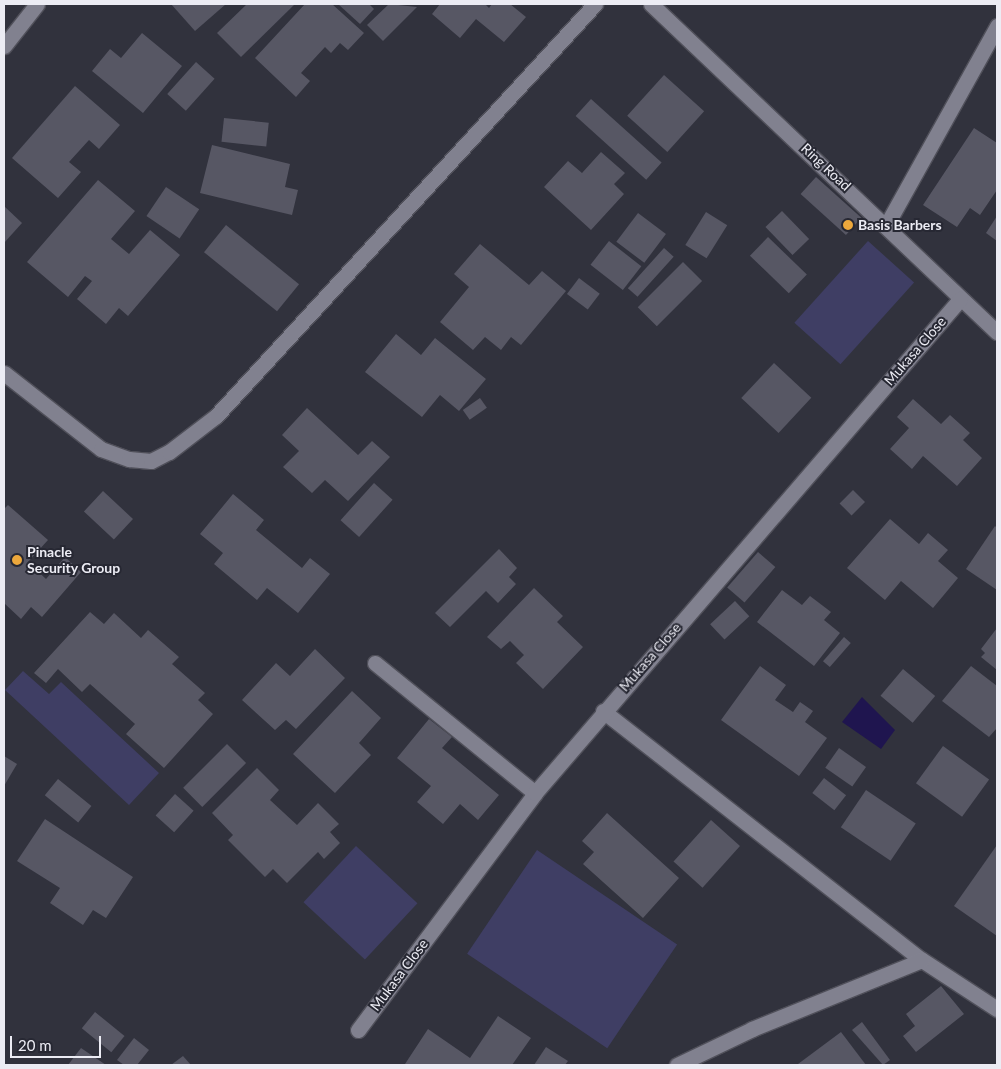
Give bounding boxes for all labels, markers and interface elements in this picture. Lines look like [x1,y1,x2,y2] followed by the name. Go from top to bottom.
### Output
[798,140,854,194] street label: Ring Road
[858,217,942,233] place label: Basis Barbers
[842,219,854,231] marker: Basis Barbers
[881,313,949,389] street label: Mukasa Close
[27,544,121,576] place label: Pinacle Security Group
[11,554,23,566] marker: Pinacle Security Group
[616,619,684,695] street label: Mukasa Close
[367,936,431,1014] street label: Mukasa Close
[12,1026,104,1058] scale bar
[18,1036,52,1054] text: 20 m

